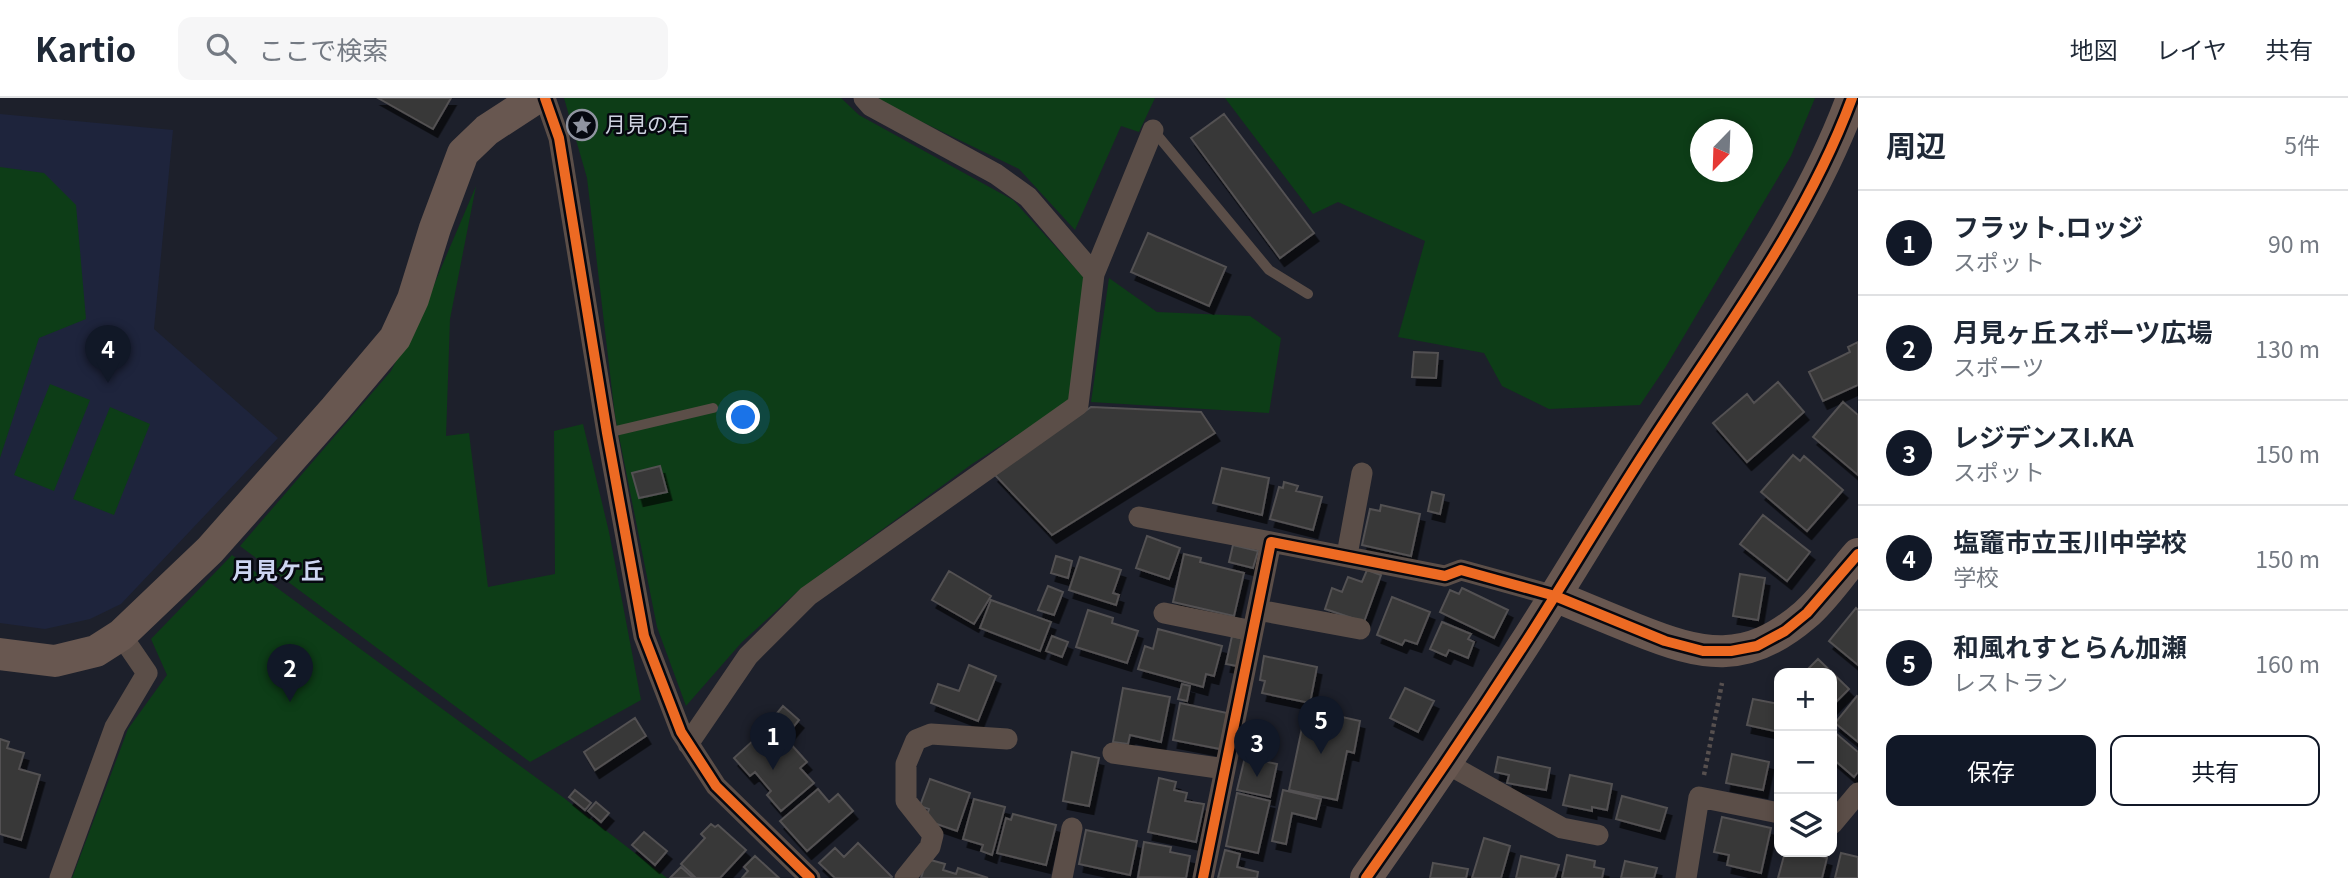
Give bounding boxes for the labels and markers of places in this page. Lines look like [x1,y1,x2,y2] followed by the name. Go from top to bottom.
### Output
[565,108,599,142] place icon: 月見の石
[605,108,689,138] place label: 月見の石
[85,325,131,383] pin: 4
[267,644,313,702] pin: 2
[1298,696,1344,754] pin: 5
[750,712,796,770] pin: 1
[1234,719,1280,777] pin: 3

